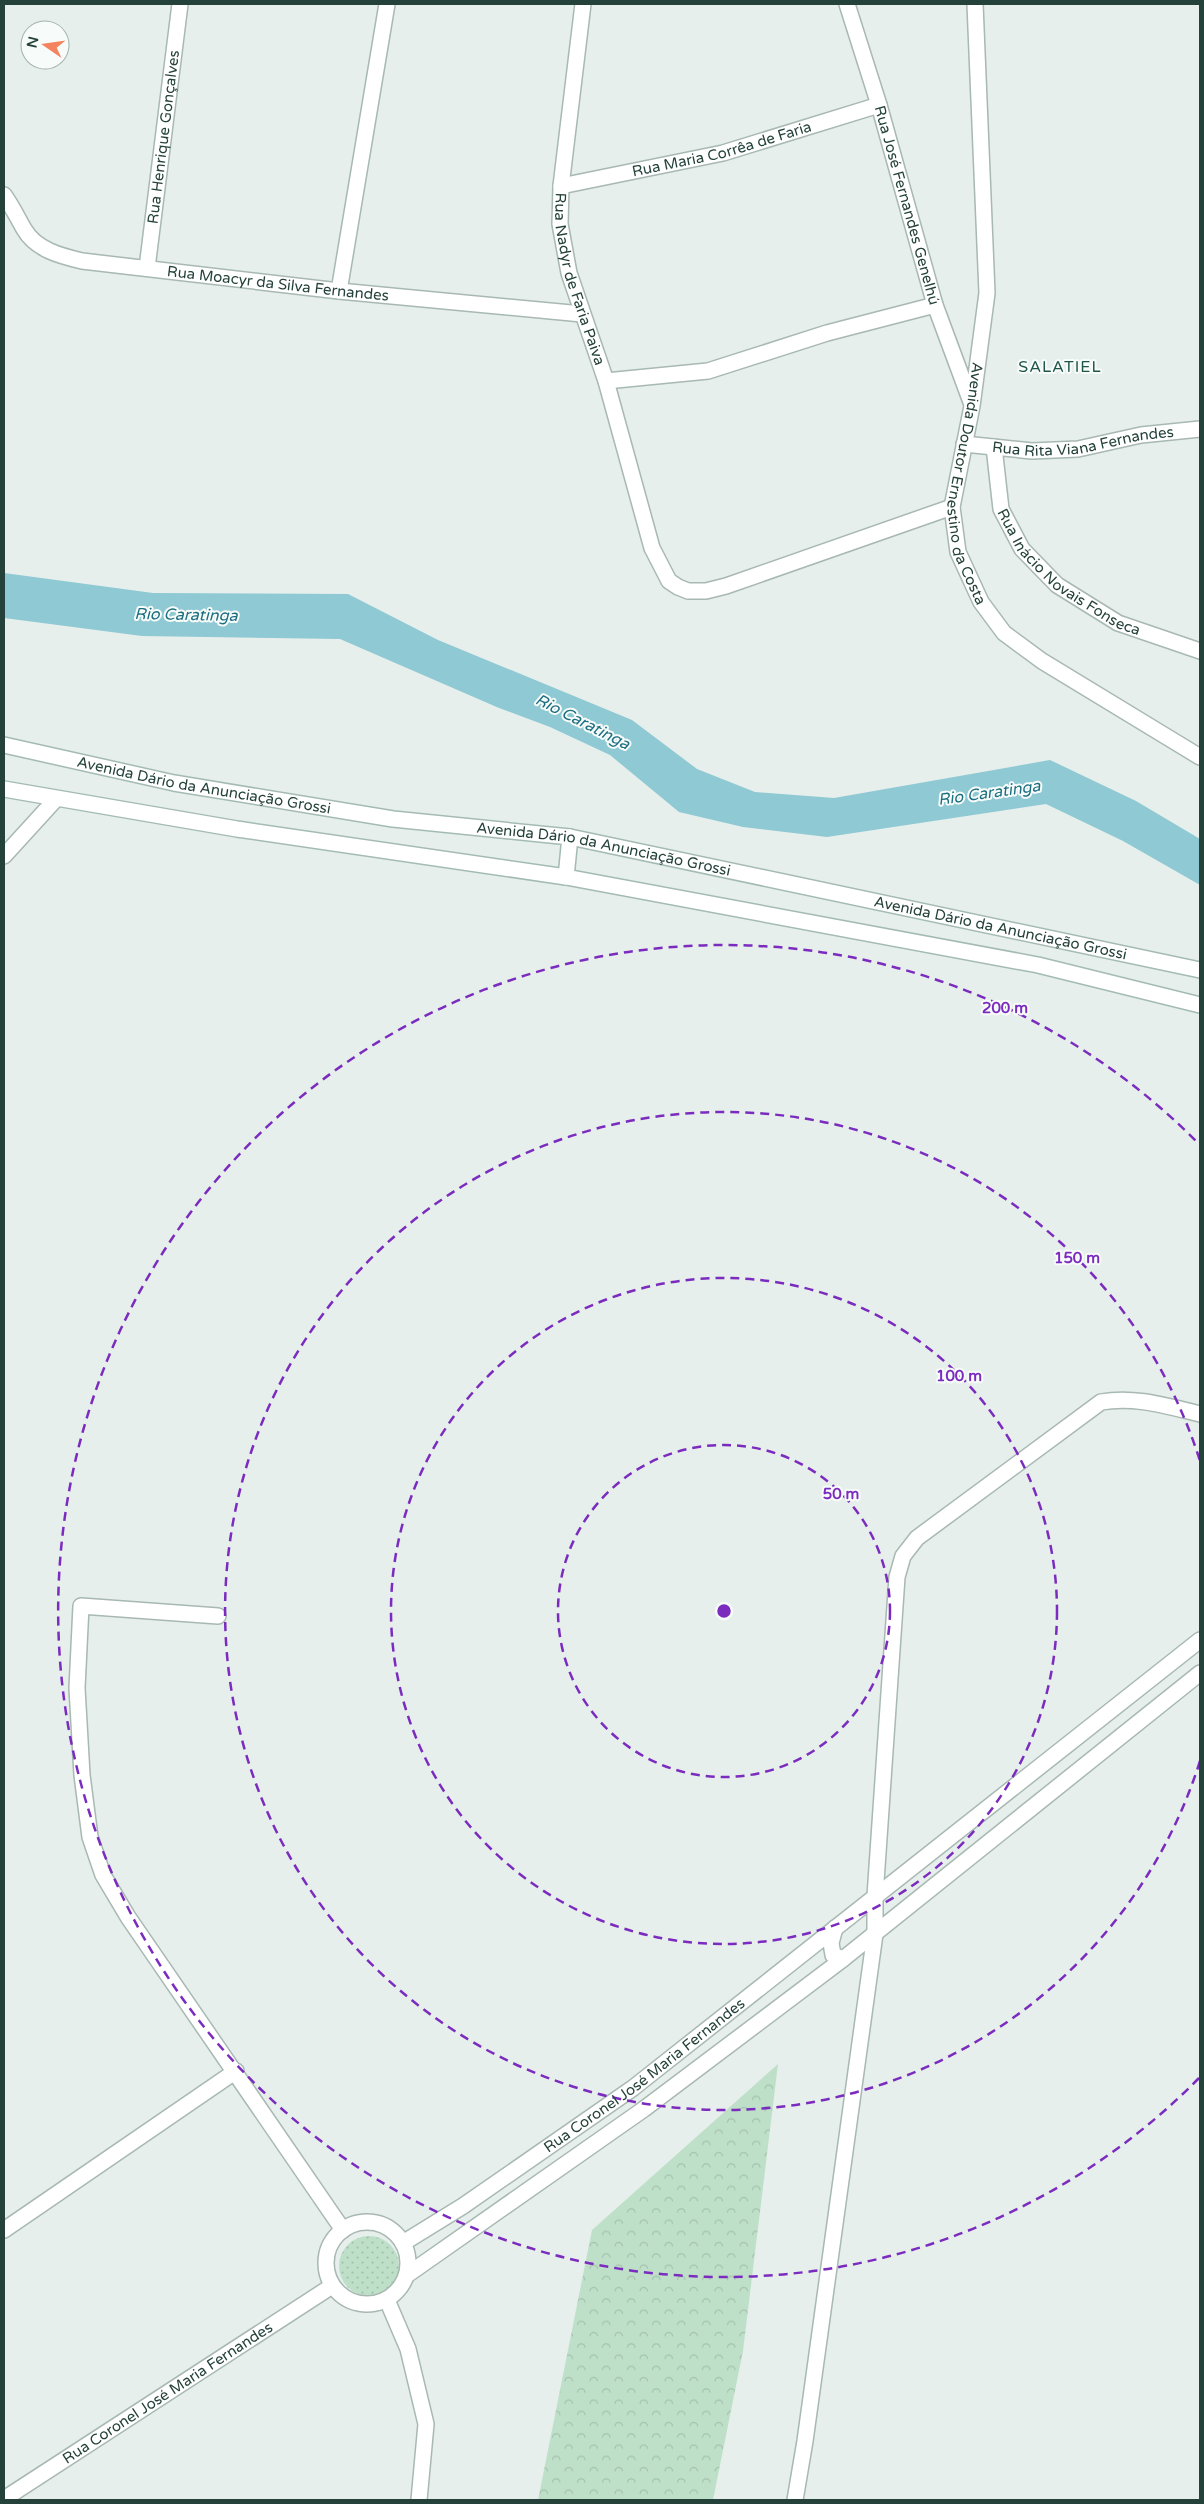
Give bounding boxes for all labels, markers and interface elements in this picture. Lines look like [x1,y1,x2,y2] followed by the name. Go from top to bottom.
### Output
[20,20,70,70] north arrow
[23,35,42,50] text: N
[144,49,183,225] street label: Rua Henrique Gonçalves
[871,104,943,307] street label: Rua José Fernandes Genelhú
[630,117,814,180] street label: Rua Maria Corrêa de Faria
[551,192,609,368] street label: Rua Nadyr de Faria Paiva
[166,262,390,305] street label: Rua Moacyr da Silva Fernandes
[970,357,996,607] street label: Avenida Doutor Ernestino da Costa
[1018,357,1102,377] district label: SALATIEL
[943,361,990,608] text: Avenida Doutor Ernestino da Costa
[991,423,1174,460] street label: Rua Rita Viana Fernandes
[993,506,1143,639] street label: Rua Inácio Novais Fonseca
[134,604,239,626] water label: Rio Caratinga
[532,690,634,755] water label: Rio Caratinga
[75,753,332,818] street label: Avenida Dário da Anunciação Grossi
[937,776,1043,810] water label: Rio Caratinga
[476,819,732,880] street label: Avenida Dário da Anunciação Grossi
[872,892,1129,963] street label: Avenida Dário da Anunciação Grossi
[982,999,1028,1017] text: 200 m
[1054,1249,1100,1267] text: 150 m
[936,1367,982,1385] text: 100 m
[823,1485,859,1503] text: 50 m
[715,1602,733,1620] centre of rings
[540,1994,748,2156] street label: Rua Coronel José Maria Fernandes
[59,2318,276,2468] street label: Rua Coronel José Maria Fernandes

